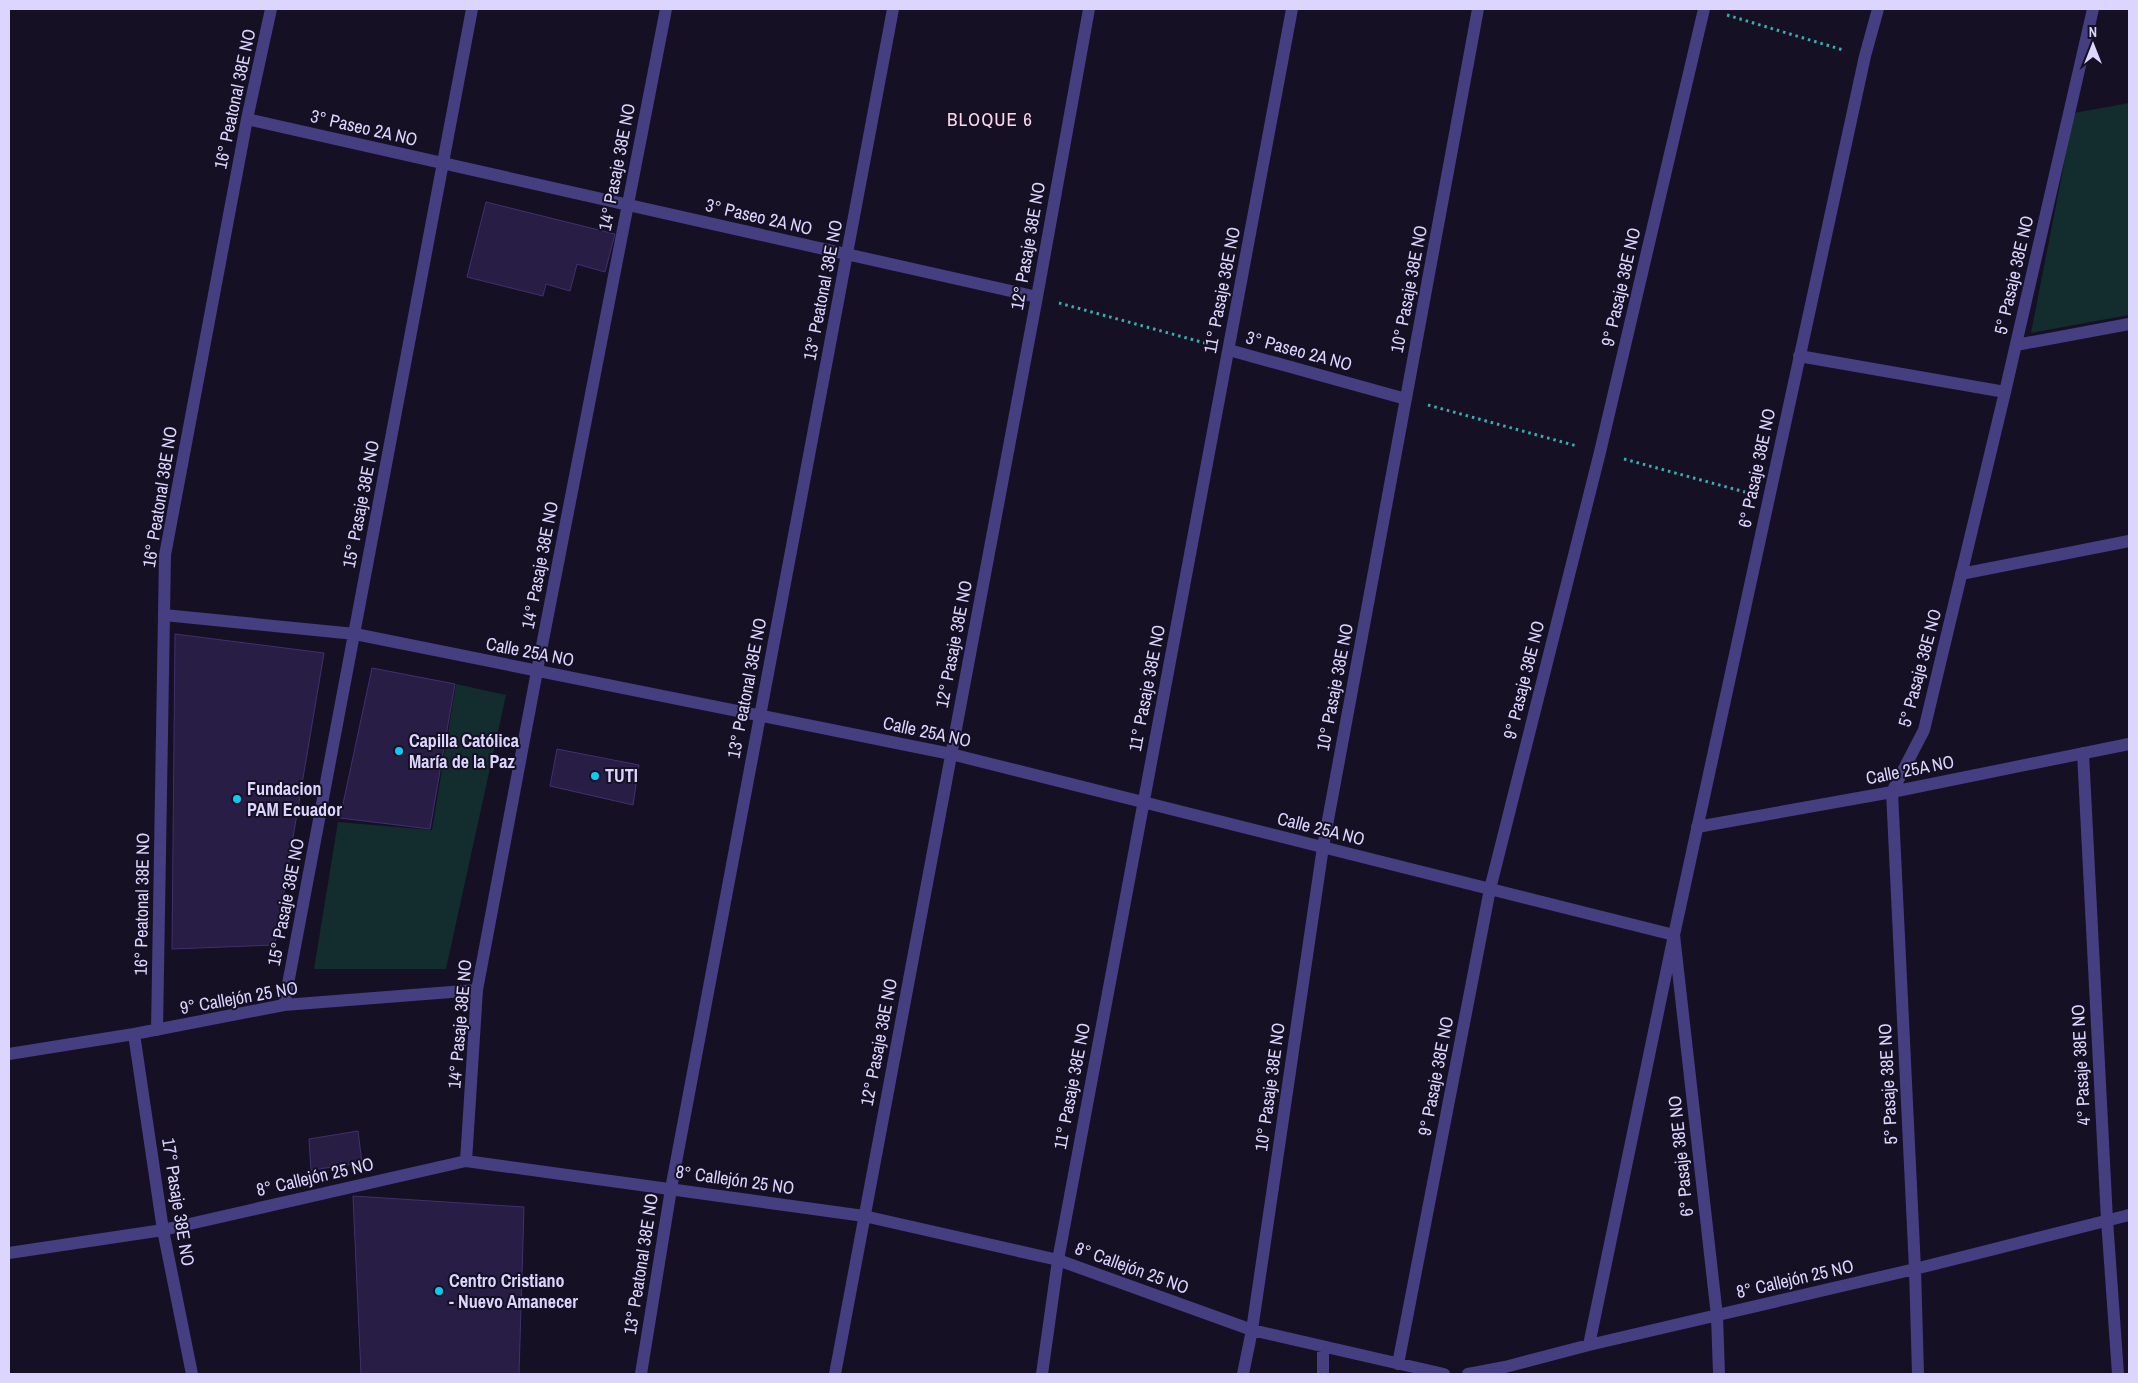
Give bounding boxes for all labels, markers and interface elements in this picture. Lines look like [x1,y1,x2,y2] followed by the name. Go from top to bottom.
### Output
[2068,20,2118,70] north arrow
[2089,23,2097,41] text: N
[207,27,262,171] street label: 16° Peatonal 38E NO
[592,101,641,233] street label: 14° Pasaje 38E NO
[308,103,420,152] street label: 3° Paseo 2A NO
[947,106,1033,132] district label: BLOQUE 6
[1004,180,1051,312] street label: 12° Pasaje 38E NO
[703,192,815,241] street label: 3° Paseo 2A NO
[1988,213,2039,337] street label: 5° Pasaje 38E NO
[797,218,848,362] street label: 13° Peatonal 38E NO
[1384,223,1433,355] street label: 10° Pasaje 38E NO
[1197,225,1246,355] street label: 11° Pasaje 38E NO
[1595,225,1646,349] street label: 9° Pasaje 38E NO
[1243,324,1355,377] street label: 3° Paseo 2A NO
[1732,406,1781,530] street label: 6° Pasaje 38E NO
[136,425,183,569] street label: 16° Peatonal 38E NO
[336,438,385,570] street label: 15° Pasaje 38E NO
[515,499,564,631] street label: 14° Pasaje 38E NO
[929,578,978,710] street label: 12° Pasaje 38E NO
[1892,606,1947,730] street label: 5° Pasaje 38E NO
[721,616,772,760] street label: 13° Peatonal 38E NO
[1497,618,1550,742] street label: 9° Pasaje 38E NO
[1310,621,1359,753] street label: 10° Pasaje 38E NO
[1122,623,1171,753] street label: 11° Pasaje 38E NO
[484,631,576,672] street label: Calle 25A NO
[881,710,973,753] street label: Calle 25A NO
[409,728,520,774] place label: Capilla Católica María de la Paz
[393,745,405,757] marker: Capilla Católica María de la Paz
[1864,749,1956,790] street label: Calle 25A NO
[605,763,638,788] place label: TUTI
[589,770,601,782] marker: TUTI
[247,776,342,822] place label: Fundacion PAM Ecuador
[231,793,243,805] marker: Fundacion PAM Ecuador
[1275,806,1368,851] street label: Calle 25A NO
[128,832,155,976] street label: 16° Peatonal 38E NO
[261,836,310,968] street label: 15° Pasaje 38E NO
[441,958,478,1090] street label: 14° Pasaje 38E NO
[178,975,300,1020] street label: 9° Callejón 25 NO
[854,976,903,1108] street label: 12° Pasaje 38E NO
[2065,1004,2096,1126] street label: 4° Pasaje 38E NO
[1412,1014,1459,1138] street label: 9° Pasaje 38E NO
[1047,1021,1096,1151] street label: 11° Pasaje 38E NO
[1248,1021,1291,1153] street label: 10° Pasaje 38E NO
[1872,1023,1903,1145] street label: 5° Pasaje 38E NO
[1662,1094,1699,1218] street label: 6° Pasaje 38E NO
[156,1136,201,1268] street label: 17° Pasaje 38E NO
[254,1151,376,1202] street label: 8° Callejón 25 NO
[674,1159,796,1200] street label: 8° Callejón 25 NO
[617,1192,664,1336] street label: 13° Peatonal 38E NO
[1072,1235,1193,1300] street label: 8° Callejón 25 NO
[1734,1253,1856,1304] street label: 8° Callejón 25 NO
[449,1268,578,1314] place label: Centro Cristiano - Nuevo Amanecer
[433,1285,445,1297] marker: Centro Cristiano - Nuevo Amanecer

